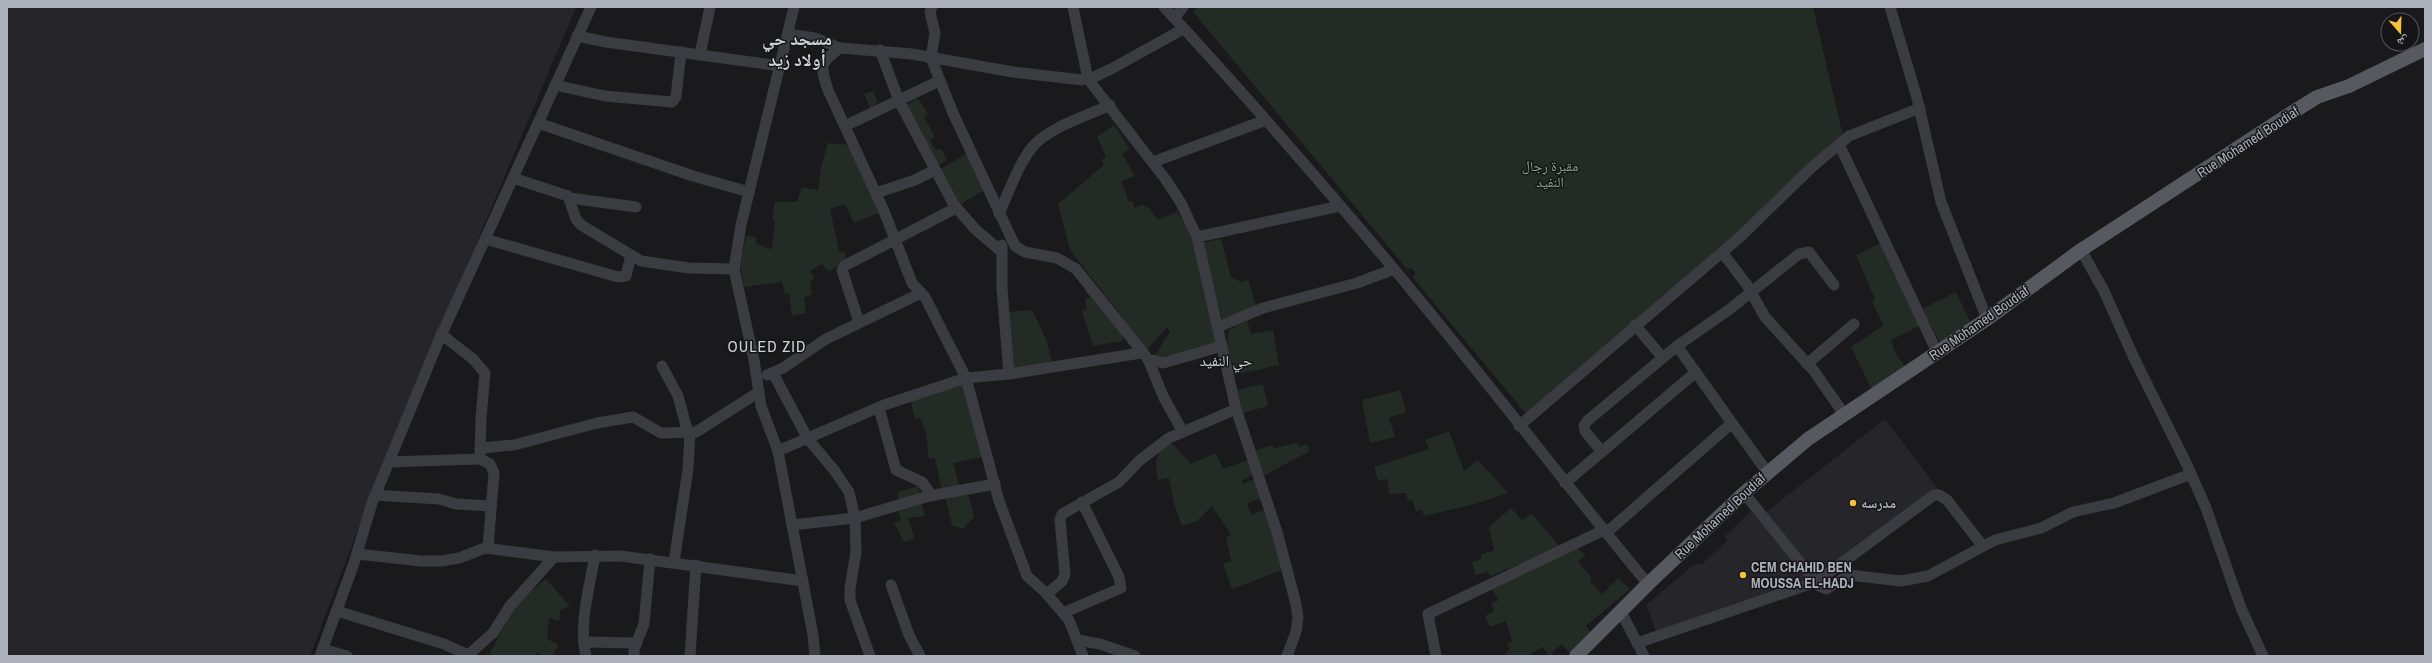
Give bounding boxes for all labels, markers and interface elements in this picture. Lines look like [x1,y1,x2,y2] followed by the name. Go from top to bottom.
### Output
[2380,12,2420,52] north arrow
[762,26,832,72] district label: مسجد حي أولاد زيد
[2395,32,2411,50] text: ش
[2194,102,2303,182] street label: Rue Mohamed Boudiaf
[1522,157,1578,191] park label: مقبرة رجال النفيد
[1925,281,2033,364] street label: Rue Mohamed Boudiaf
[728,335,806,357] district label: OULED ZID
[1200,350,1253,373] district label: حي النفيد
[1671,469,1770,563] street label: Rue Mohamed Boudiaf
[1861,494,1896,512] place label: مدرسه
[1848,498,1858,508] marker: مدرسه
[1751,558,1854,592] place label: CEM CHAHID BEN MOUSSA EL-HADJ
[1738,570,1748,580] marker: CEM CHAHID BEN MOUSSA EL-HADJ

